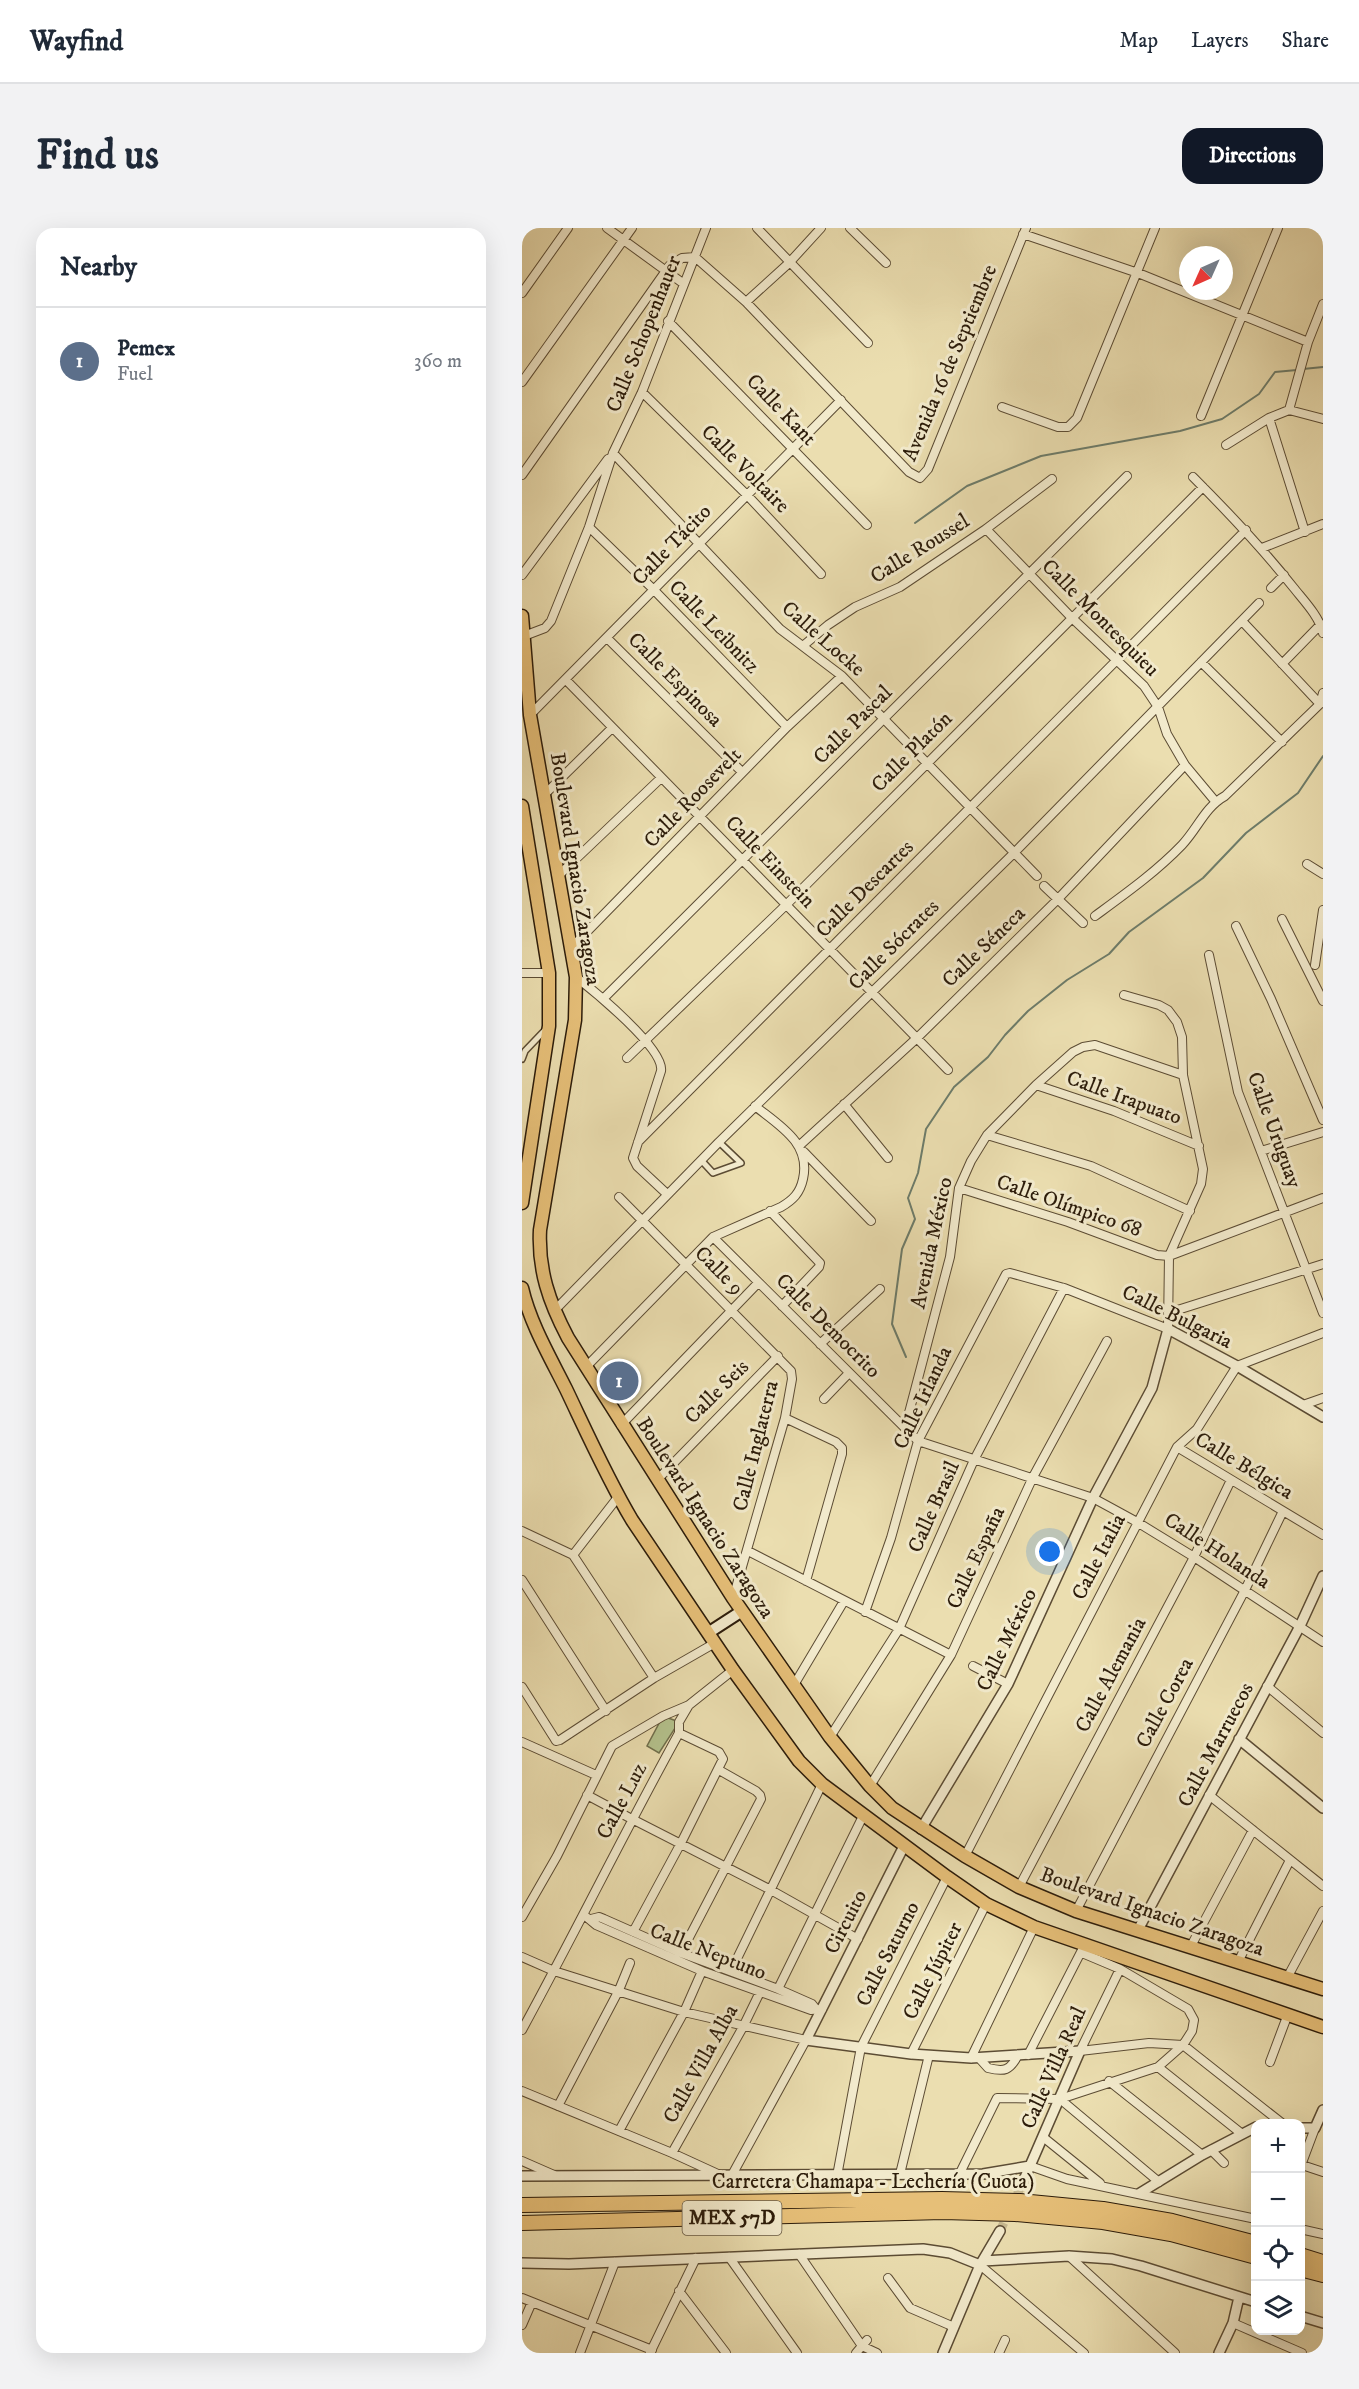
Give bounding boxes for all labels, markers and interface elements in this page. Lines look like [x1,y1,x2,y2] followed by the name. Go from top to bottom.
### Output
[30,24,123,59] text: Wayfind
[1119,28,1158,54] text: Map
[1191,28,1249,54] text: Layers
[1282,28,1329,54] text: Share
[1182,128,1323,184] button: Directions
[36,130,159,182] text: Find us
[1179,246,1233,300] north arrow
[60,251,137,284] text: Nearby
[601,252,687,416] street label: Calle Schopenhauer
[897,261,1003,465] street label: Avenida 16 de Septiembre
[117,335,175,362] text: Pemex
[76,349,83,374] text: 1
[414,349,462,374] text: 360 m
[117,362,153,387] text: Fuel
[740,369,822,452] street label: Calle Kant
[695,419,795,519] street label: Calle Voltaire
[627,499,717,591] street label: Calle Tácito
[866,508,975,590] street label: Calle Roussel
[1036,554,1164,682] street label: Calle Montesquieu
[663,575,765,679] street label: Calle Leibnitz
[776,596,870,682] street label: Calle Locke
[622,627,728,733] street label: Calle Espinosa
[808,680,898,770] street label: Calle Pascal
[866,706,958,798] street label: Calle Platón
[639,742,748,854] street label: Calle Roosevelt
[544,751,606,987] street label: Boulevard Ignacio Zaragoza
[719,810,821,914] street label: Calle Einstein
[810,834,920,944] street label: Calle Descartes
[843,894,945,996] street label: Calle Sócrates
[937,901,1031,993] street label: Calle Séneca
[1063,1065,1185,1131] street label: Calle Irapuato
[1241,1069,1307,1192] street label: Calle Uruguay
[993,1169,1145,1243] street label: Calle Olímpico 68
[905,1175,959,1311] street label: Avenida México
[689,1241,749,1301] street label: Calle 9
[770,1268,886,1384] street label: Calle Democrito
[1118,1279,1237,1355] street label: Calle Bulgaria
[888,1342,958,1454] street label: Calle Irlanda
[679,1354,755,1430] street label: Calle Seis
[600,1358,638,1404] pin: 1
[727,1378,785,1514] street label: Calle Inglaterra
[630,1412,780,1624] street label: Boulevard Ignacio Zaragoza
[1190,1426,1298,1506] street label: Calle Bélgica
[902,1457,966,1557] street label: Calle Brasil
[941,1503,1011,1613] street label: Calle España
[1159,1507,1275,1595] street label: Calle Holanda
[1066,1509,1132,1604] street label: Calle Italia
[1035,1537,1064,1566] your location
[971,1584,1043,1696] street label: Calle México
[1070,1613,1152,1737] street label: Calle Alemania
[1130,1653,1200,1752] street label: Calle Corea
[1172,1678,1260,1812] street label: Calle Marruecos
[591,1758,653,1844] street label: Calle Luz
[1037,1861,1267,1963] street label: Boulevard Ignacio Zaragoza
[819,1886,873,1958] street label: Circuito
[850,1897,926,2011] street label: Calle Saturno
[646,1918,770,1986] street label: Calle Neptuno
[897,1918,969,2024] street label: Calle Júpiter
[658,2000,744,2128] street label: Calle Villa Alba
[1015,2002,1093,2133] street label: Calle Villa Real
[1251,2119,1305,2335] map controls
[1251,2119,1305,2173] button: +
[712,2169,1034,2195] street label: Carretera Chamapa - Lechería (Cuota)
[1251,2173,1305,2227] button: −
[682,2201,782,2235] road number: MEX 57D
[1251,2227,1305,2281] button: locate
[1251,2281,1305,2335] button: layers

